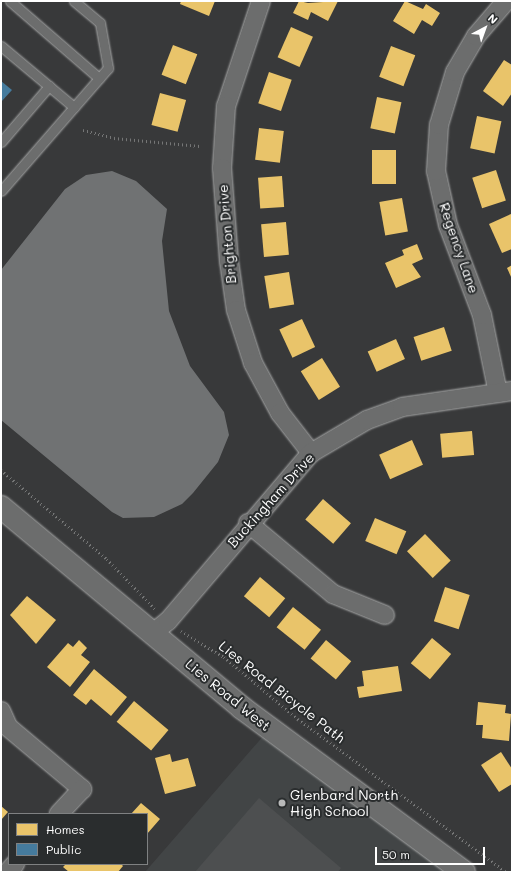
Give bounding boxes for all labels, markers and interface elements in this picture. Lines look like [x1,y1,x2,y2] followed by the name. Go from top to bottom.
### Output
[465,8,505,48] north arrow
[485,10,501,27] text: N
[214,184,240,284] street label: Brighton Drive
[436,200,482,296] street label: Regency Lane
[224,449,318,551] street label: Buckingham Drive
[215,637,349,747] street label: Lies Road Bicycle Path
[182,655,274,735] street label: Lies Road West
[290,787,398,820] place label: Glenbard North High School
[277,798,287,808] marker: Glenbard North High School
[8,813,148,865] legend
[46,821,85,837] text: Homes
[377,839,487,865] scale bar
[46,841,81,857] text: Public
[382,846,410,862] text: 50 m

